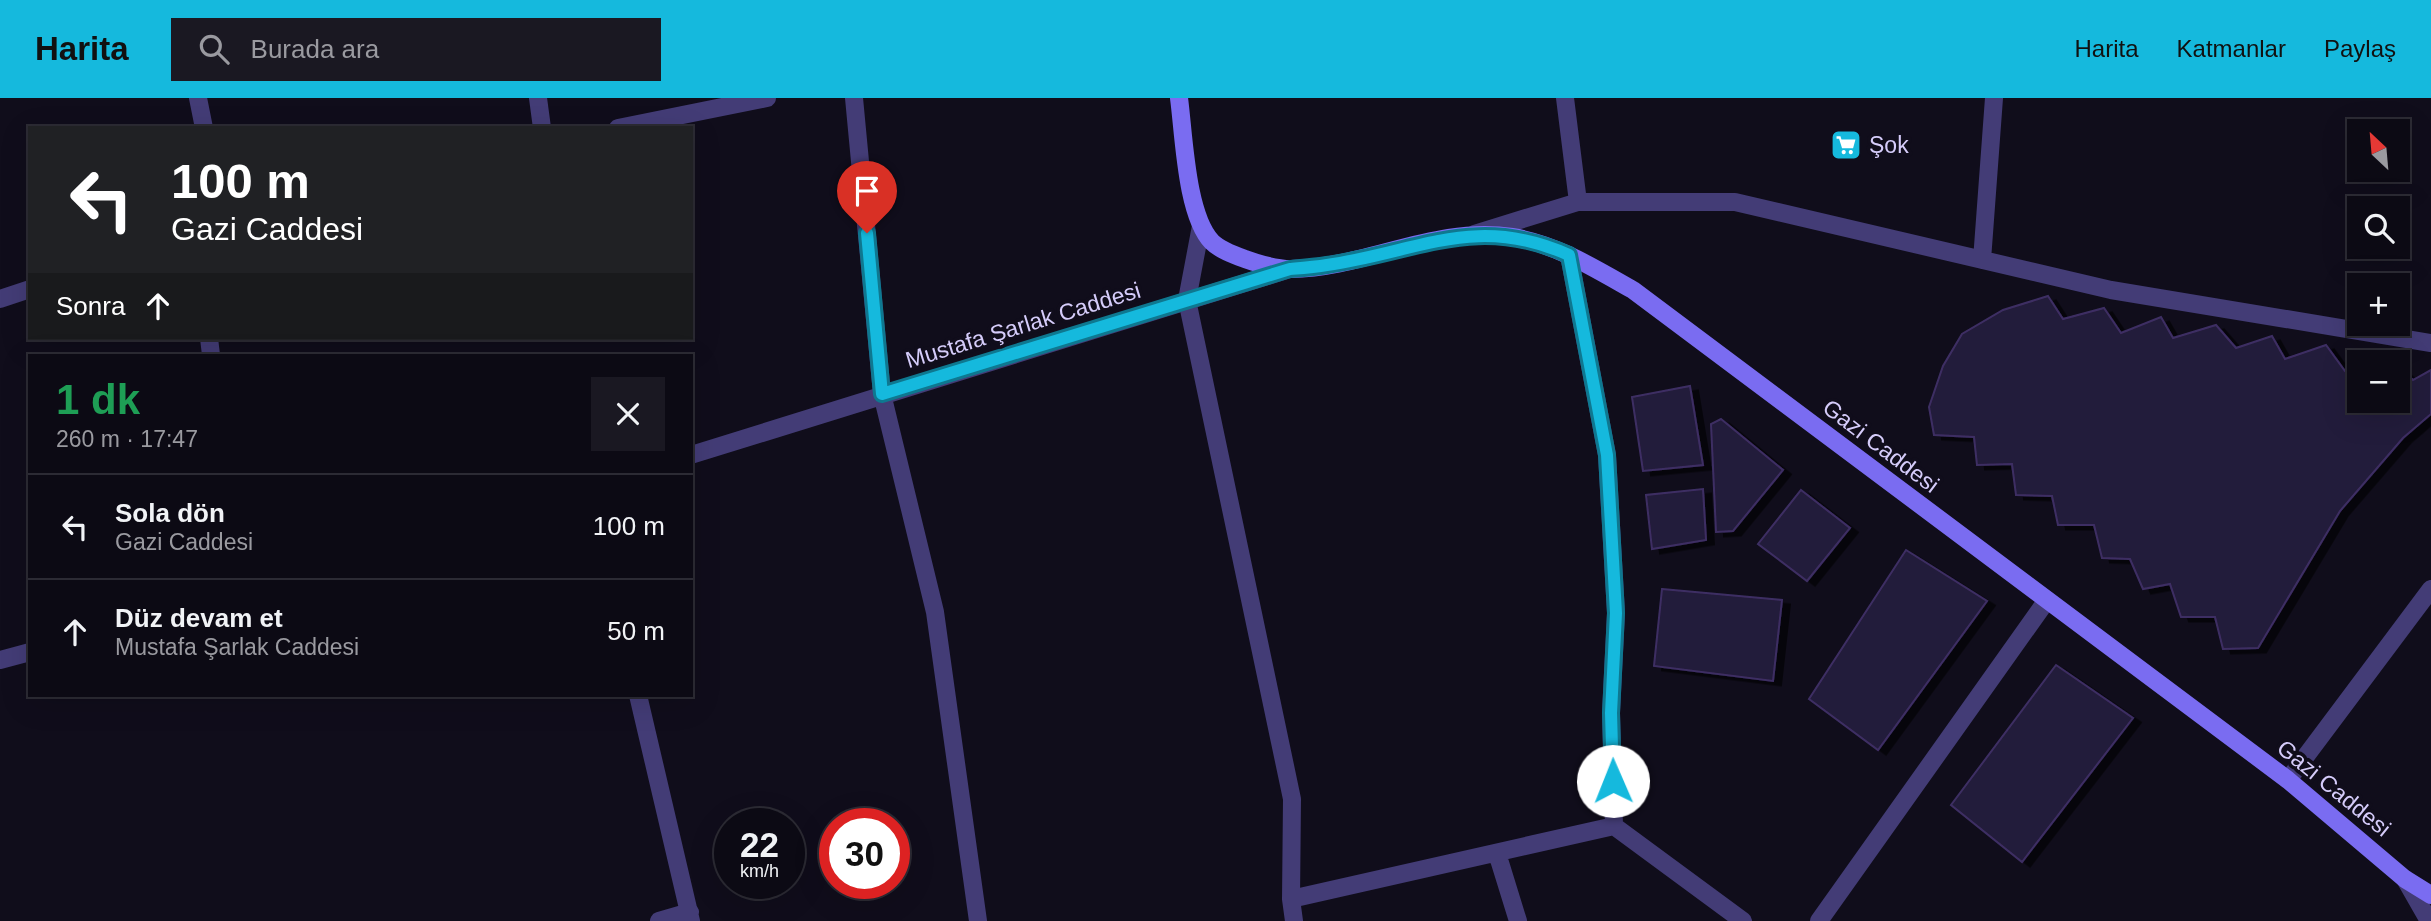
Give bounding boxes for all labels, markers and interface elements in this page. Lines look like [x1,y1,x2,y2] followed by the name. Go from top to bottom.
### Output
[171,18,661,81] search box
[35,30,129,67] text: Harita
[195,30,233,68] icon: search
[251,34,379,64] text: Burada ara
[2075,35,2139,62] text: Harita
[2177,35,2286,62] text: Katmanlar
[2324,35,2396,62] text: Paylaş
[2347,119,2410,182] north arrow
[2347,119,2410,413] map controls
[1829,128,1863,162] supermarket icon: Şok
[1869,132,1909,158] place label: Şok
[56,154,147,245] icon: left
[171,154,310,208] text: 100 m
[837,161,897,233] pin
[848,172,886,210] icon: arrive
[2347,196,2410,259] button: search
[171,211,363,247] text: Gazi Caddesi
[2347,273,2410,336] button: +
[902,277,1144,373] street label: Mustafa Şarlak Caddesi
[139,287,177,325] icon: ahead
[56,291,125,321] text: Sonra
[2347,350,2410,413] button: −
[56,376,140,423] text: 1 dk
[591,377,665,451] button: close
[1818,394,1944,498] street label: Gazi Caddesi
[56,426,198,452] text: 260 m · 17:47
[115,498,225,528] text: Sola dön
[56,508,94,546] icon: left
[593,511,665,541] text: 100 m
[115,529,253,555] text: Gazi Caddesi
[115,603,283,633] text: Düz devam et
[56,613,94,651] icon: ahead
[607,616,665,646] text: 50 m
[115,634,359,660] text: Mustafa Şarlak Caddesi
[2272,734,2396,842] street label: Gazi Caddesi
[1576,744,1650,818] position arrow
[819,808,910,899] speed limit sign: 30
[740,825,779,864] text: 22
[740,861,779,881] text: km/h

